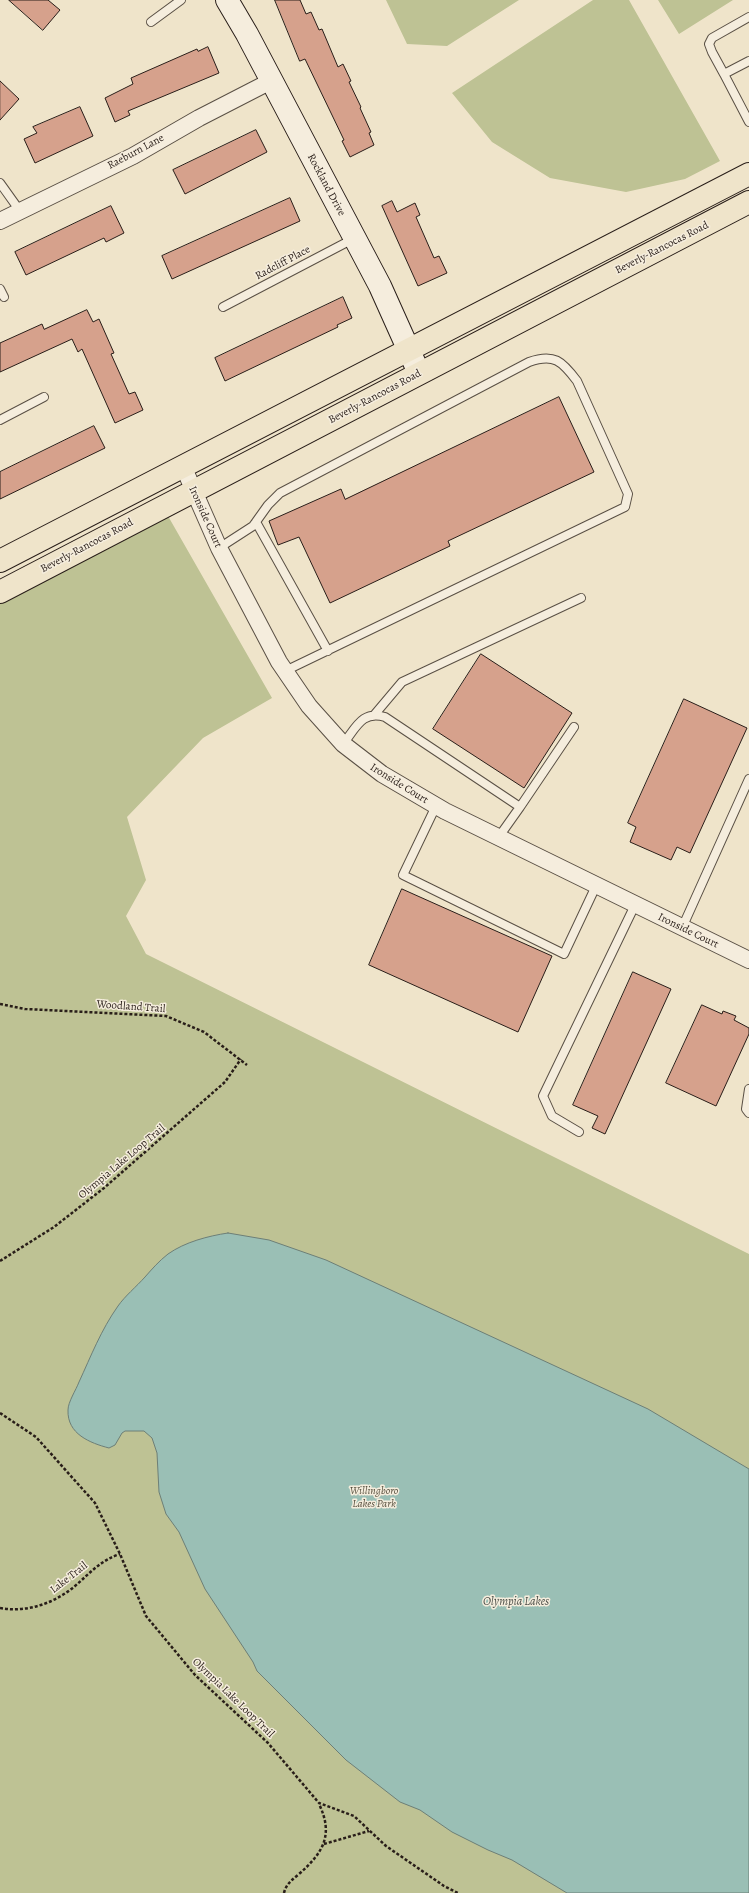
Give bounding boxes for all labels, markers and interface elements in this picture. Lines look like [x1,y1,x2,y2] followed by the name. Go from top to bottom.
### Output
[105,132,167,172] street label: Raeburn Lane
[304,152,348,218] street label: Rockland Drive
[613,219,711,277] street label: Beverly-Rancocas Road
[253,243,313,283] street label: Radcliff Place
[326,367,424,427] street label: Beverly-Rancocas Road
[186,484,224,550] street label: Ironside Court
[38,516,136,576] street label: Beverly-Rancocas Road
[368,761,430,807] street label: Ironside Court
[655,911,721,951] street label: Ironside Court
[96,998,166,1016] street label: Woodland Trail
[76,1122,168,1202] street label: Olympia Lake Loop Trail
[350,1484,398,1510] park label: Willingboro Lakes Park
[48,1559,90,1597] street label: Lake Trail
[483,1595,549,1609] water label: Olympia Lakes
[189,1655,277,1741] street label: Olympia Lake Loop Trail

